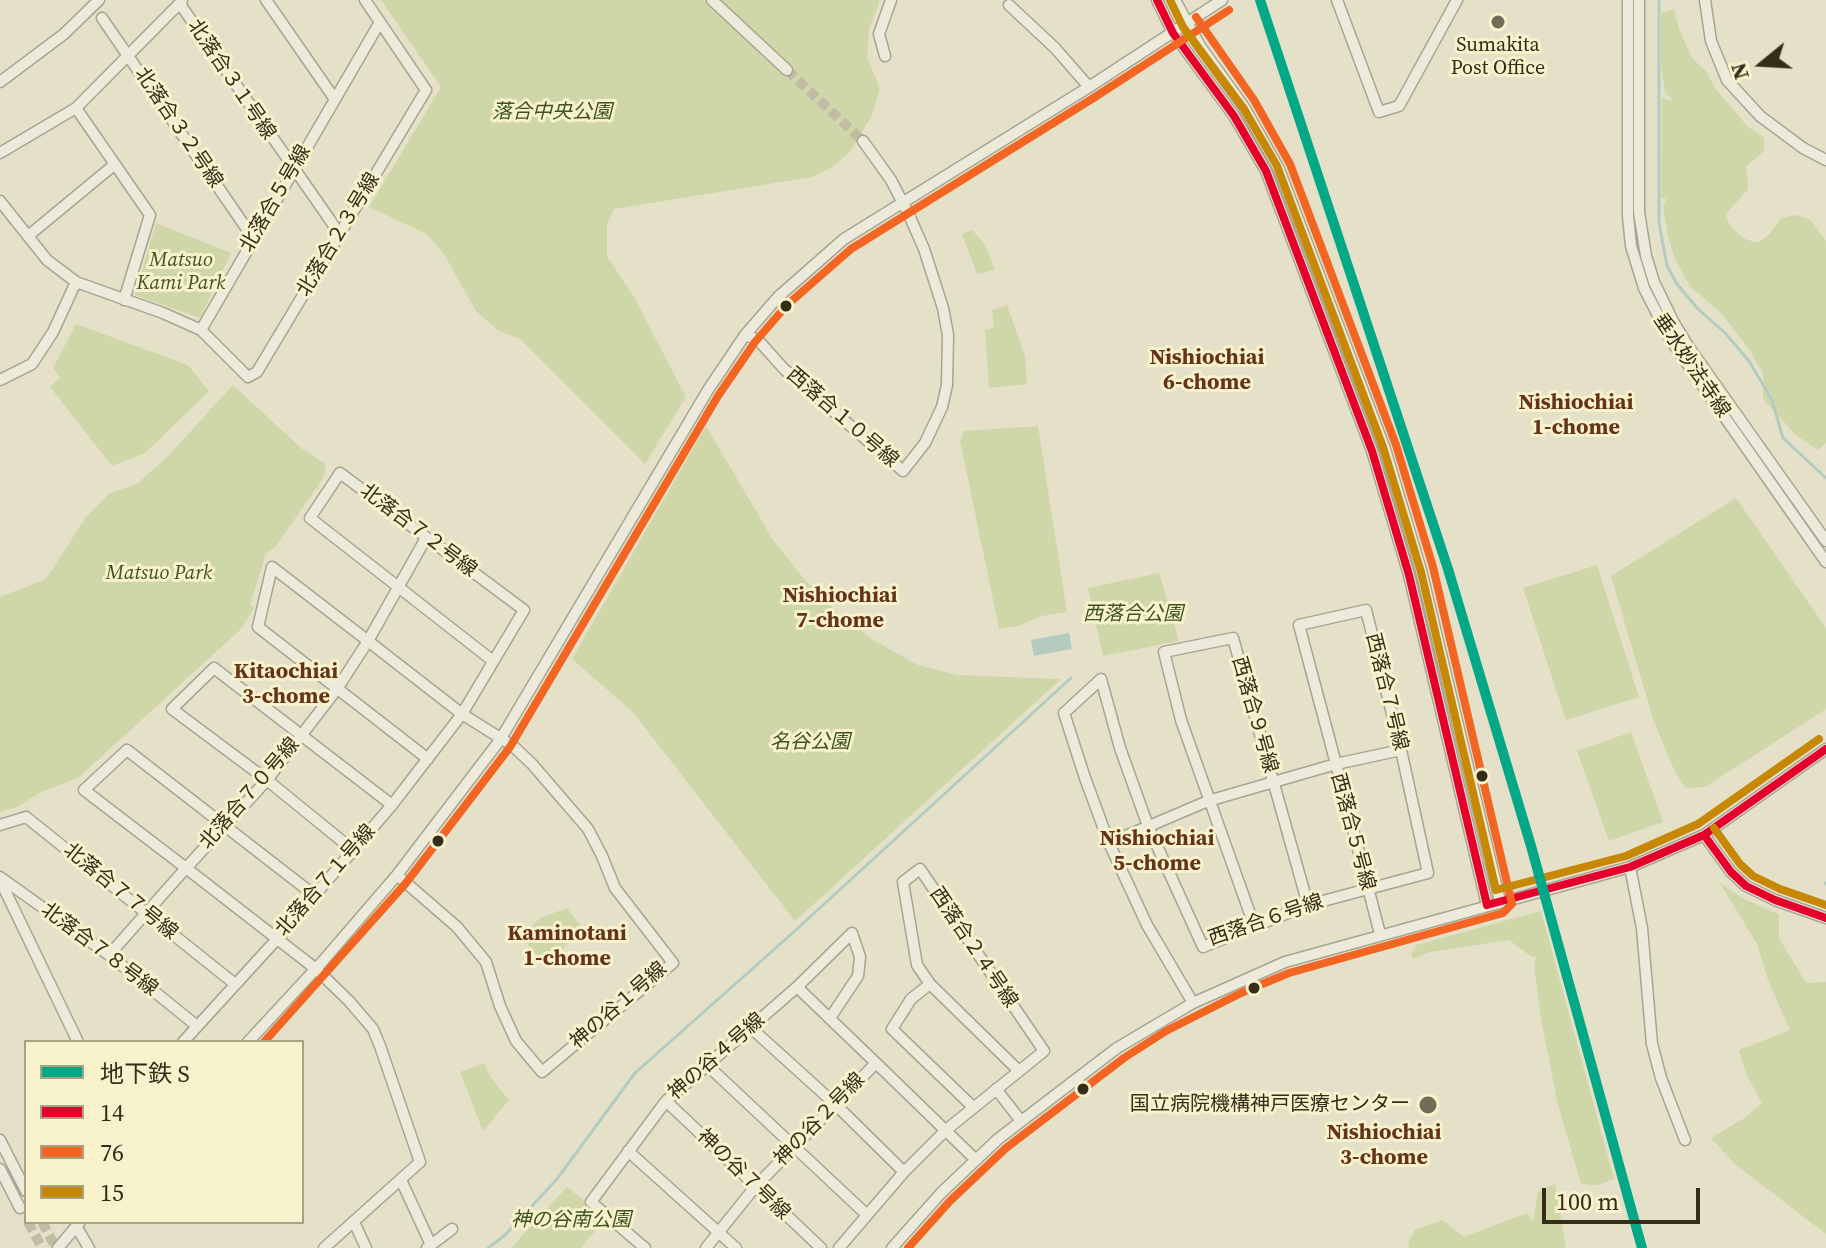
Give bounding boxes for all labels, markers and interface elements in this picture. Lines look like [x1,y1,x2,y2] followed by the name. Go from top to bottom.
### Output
[1489,13,1507,31] marker: Sumakita Post Office
[182,15,280,145] street label: 北落合３１号線
[1722,24,1802,104] north arrow
[1451,34,1545,81] place label: Sumakita Post Office
[1722,59,1756,84] text: N
[129,63,227,193] street label: 北落合３２号線
[492,101,612,125] park label: 落合中央公園
[236,141,316,257] street label: 北落合５号線
[293,169,385,301] street label: 北落合２３号線
[137,249,225,296] park label: Matsuo Kami Park
[778,298,794,314] unlabelled marker
[1648,310,1734,422] street label: 垂水妙法寺線
[1150,345,1264,396] district label: Nishiochiai 6-chome
[781,363,903,473] street label: 西落合１０号線
[1519,390,1633,442] district label: Nishiochiai 1-chome
[355,479,481,583] street label: 北落合７２号線
[106,562,212,586] park label: Matsuo Park
[783,583,897,634] district label: Nishiochiai 7-chome
[1083,603,1183,627] park label: 西落合公園
[1360,631,1412,753] street label: 西落合７号線
[1226,654,1282,776] street label: 西落合９号線
[234,659,338,710] district label: Kitaochiai 3-chome
[770,731,850,755] park label: 名谷公園
[195,733,305,855] street label: 北落合７０号線
[1474,768,1490,784] unlabelled marker
[1325,771,1379,893] street label: 西落合５号線
[271,820,381,942] street label: 北落合７１号線
[1100,826,1214,878] district label: Nishiochiai 5-chome
[430,833,446,849] unlabelled marker
[58,839,182,945] street label: 北落合７７号線
[924,883,1022,1013] street label: 西落合２４号線
[1205,890,1327,952] street label: 西落合６号線
[36,898,162,1002] street label: 北落合７８号線
[507,921,627,972] district label: Kaminotani 1-chome
[566,958,672,1054] street label: 神の谷１号線
[1246,980,1262,996] unlabelled marker
[664,1009,770,1105] street label: 神の谷４号線
[24,1040,304,1224] legend
[100,1057,190,1090] text: 地下鉄 S
[770,1069,870,1171] street label: 神の谷２号線
[1075,1081,1091,1097] unlabelled marker
[1130,1093,1410,1117] place label: 国立病院機構神戸医療センター
[1417,1094,1439,1116] marker: 国立病院機構神戸医療センター
[100,1096,124,1129] text: 14
[1327,1120,1441,1172] district label: Nishiochiai 3-chome
[692,1125,794,1225] street label: 神の谷７号線
[100,1136,124,1169] text: 76
[1546,1172,1704,1222] scale bar
[100,1176,124,1209] text: 15
[1556,1185,1619,1218] text: 100 m
[511,1209,631,1233] park label: 神の谷南公園

